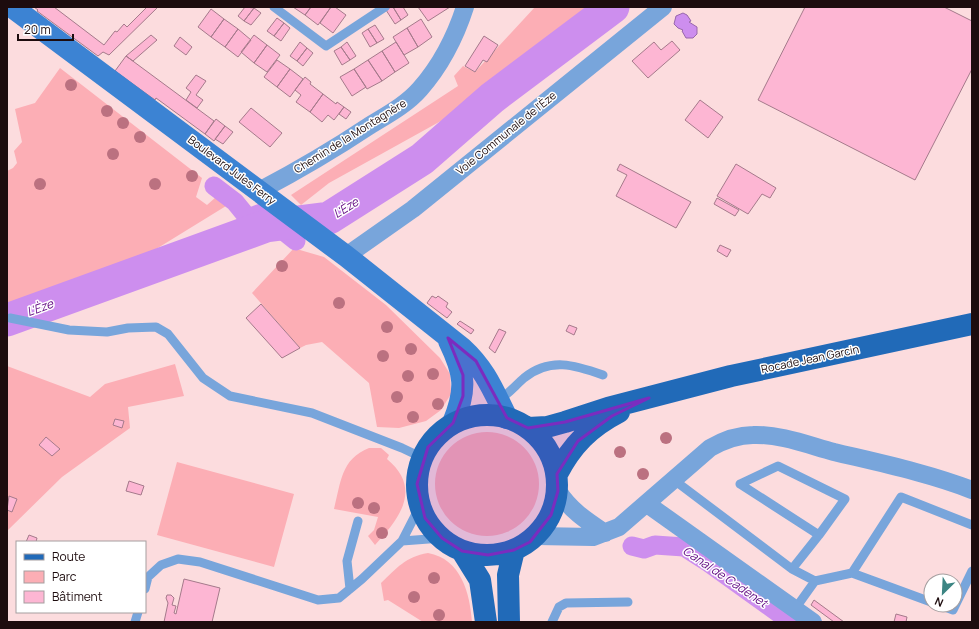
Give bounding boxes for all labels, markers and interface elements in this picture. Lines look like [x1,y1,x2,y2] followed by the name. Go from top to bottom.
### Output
[18,16,73,42] scale bar
[24,21,51,38] text: 20 m
[452,87,559,178] street label: Voie Communale de l'Èze
[291,94,409,176] street label: Chemin de la Montagnère
[185,132,280,208] street label: Boulevard Jules Ferry
[330,193,363,222] water label: L'Èze
[24,295,56,320] water label: L'Èze
[760,341,860,376] street label: Rocade Jean Garcin
[16,541,146,613] legend
[680,542,772,612] water label: Canal de Cadenet
[52,548,85,565] text: Route
[52,568,77,585] text: Parc
[923,573,963,613] north arrow
[52,588,103,605] text: Bâtiment
[932,594,945,611] text: N

